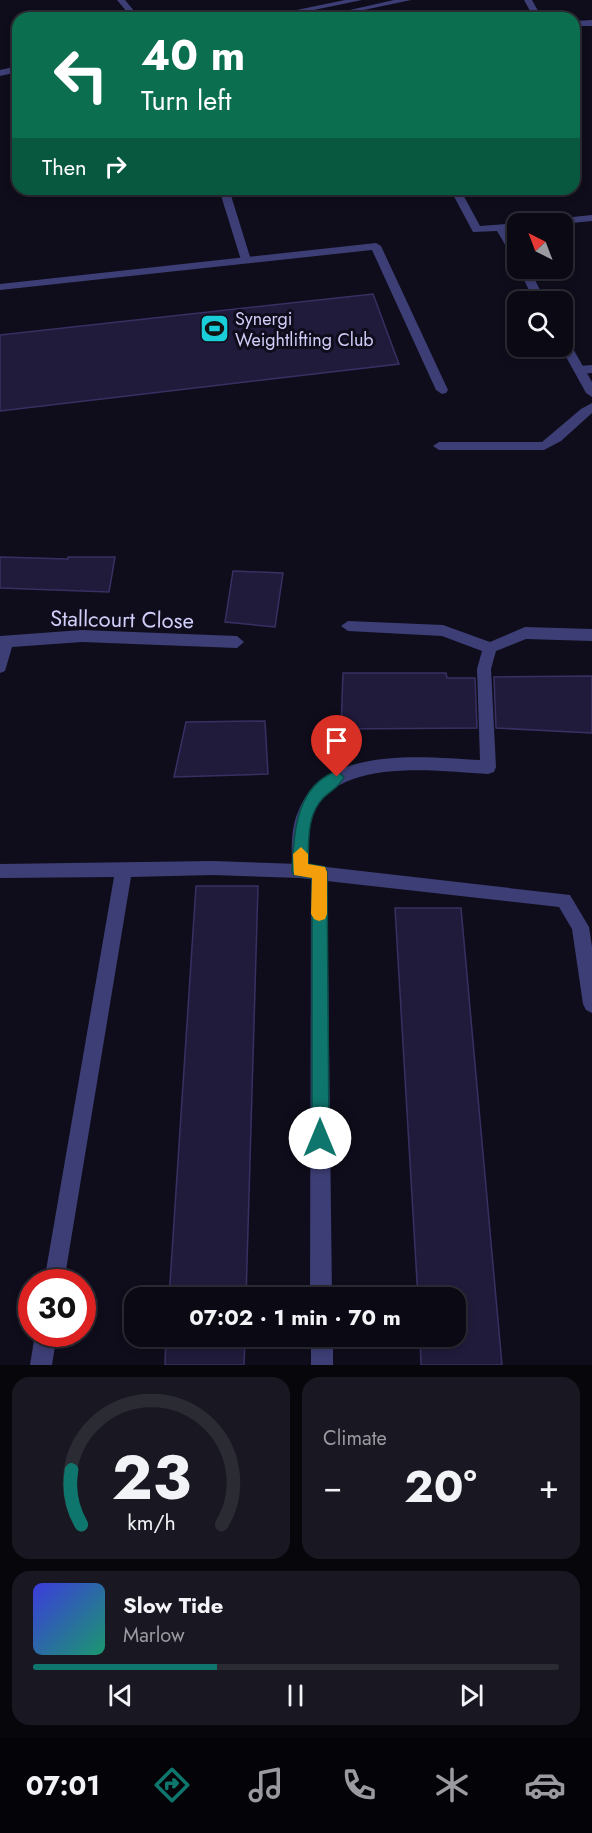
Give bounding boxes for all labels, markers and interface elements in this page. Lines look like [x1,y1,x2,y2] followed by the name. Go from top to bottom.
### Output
[141,25,245,86] text: 40 m
[42,36,120,114] icon: left
[141,81,231,120] text: Turn left
[99,150,132,183] icon: right
[42,151,87,183] text: Then
[507,213,573,279] north arrow
[507,213,573,357] map controls
[507,291,573,357] button: search
[235,306,374,353] place label: Synergi Weightlifting Club
[198,313,230,345] sports icon: Synergi Weightlifting Club
[50,602,194,636] street label: Stallcourt Close
[311,715,362,777] pin
[320,724,353,757] icon: arrive
[288,1106,352,1170] position arrow
[18,1269,96,1347] speed limit sign: 30
[189,1301,401,1333] text: 07:02 · 1 min · 70 m
[323,1424,387,1453] text: Climate
[111,1432,191,1522] text: 23
[404,1454,477,1519] text: 20°
[323,1463,342,1510] text: −
[539,1463,559,1510] text: +
[127,1507,175,1538] text: km/h
[123,1589,223,1621] text: Slow Tide
[123,1621,185,1650] text: Marlow
[104,1679,137,1712] icon: previous
[279,1679,312,1712] icon: pause
[455,1679,488,1712] icon: next
[151,1764,193,1806] icon: directions
[245,1764,287,1806] icon: music
[338,1764,380,1806] icon: phone
[431,1764,473,1806] icon: climate
[524,1764,566,1806] icon: car
[26,1766,100,1805] text: 07:01

